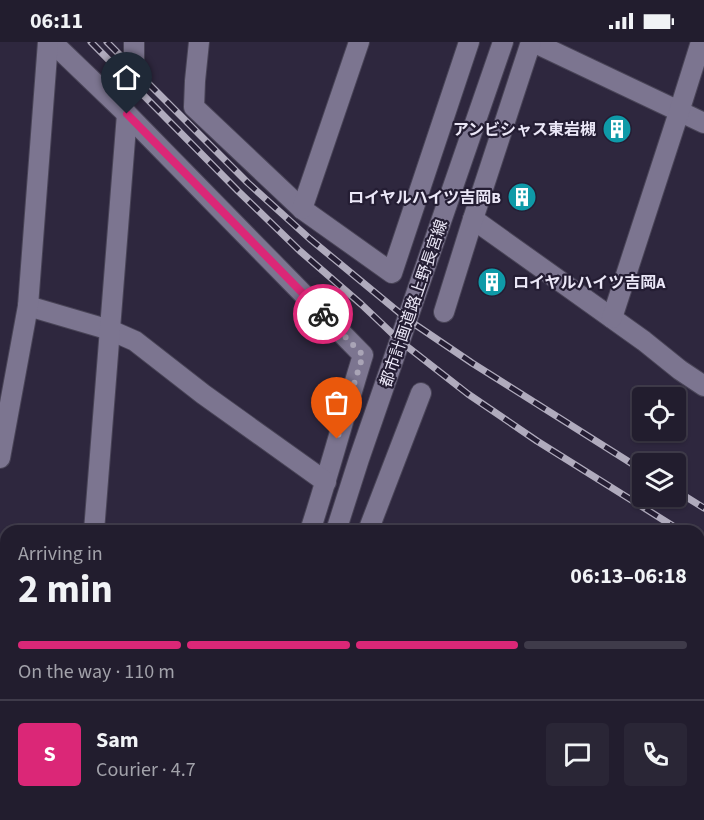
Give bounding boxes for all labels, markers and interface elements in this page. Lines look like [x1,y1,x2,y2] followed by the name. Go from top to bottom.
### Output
[30,5,83,37] text: 06:11
[101,52,152,114] pin
[110,61,143,94] icon: home
[601,113,633,145] building icon: アンビシャス東岩槻
[453,119,596,141] place label: アンビシャス東岩槻
[506,181,538,213] building icon: ロイヤルハイツ吉岡B
[348,187,501,209] place label: ロイヤルハイツ吉岡B
[375,217,453,390] street label: 都市計画道路上野長宮線
[476,266,508,298] building icon: ロイヤルハイツ吉岡A
[513,272,666,294] place label: ロイヤルハイツ吉岡A
[293,284,353,344] courier
[307,298,340,331] icon: bike
[311,377,362,439] pin
[320,386,353,419] icon: bag
[632,387,686,507] map controls
[632,387,686,441] button: locate
[632,453,686,507] button: layers
[18,540,103,568] text: Arriving in
[570,560,687,592] text: 06:13–06:18
[18,562,113,618] text: 2 min
[18,658,175,686] text: On the way · 110 m
[546,723,609,786] button: chat
[624,723,687,786] button: phone
[96,724,139,756] text: Sam
[43,738,56,770] text: S
[96,756,196,784] text: Courier · 4.7

